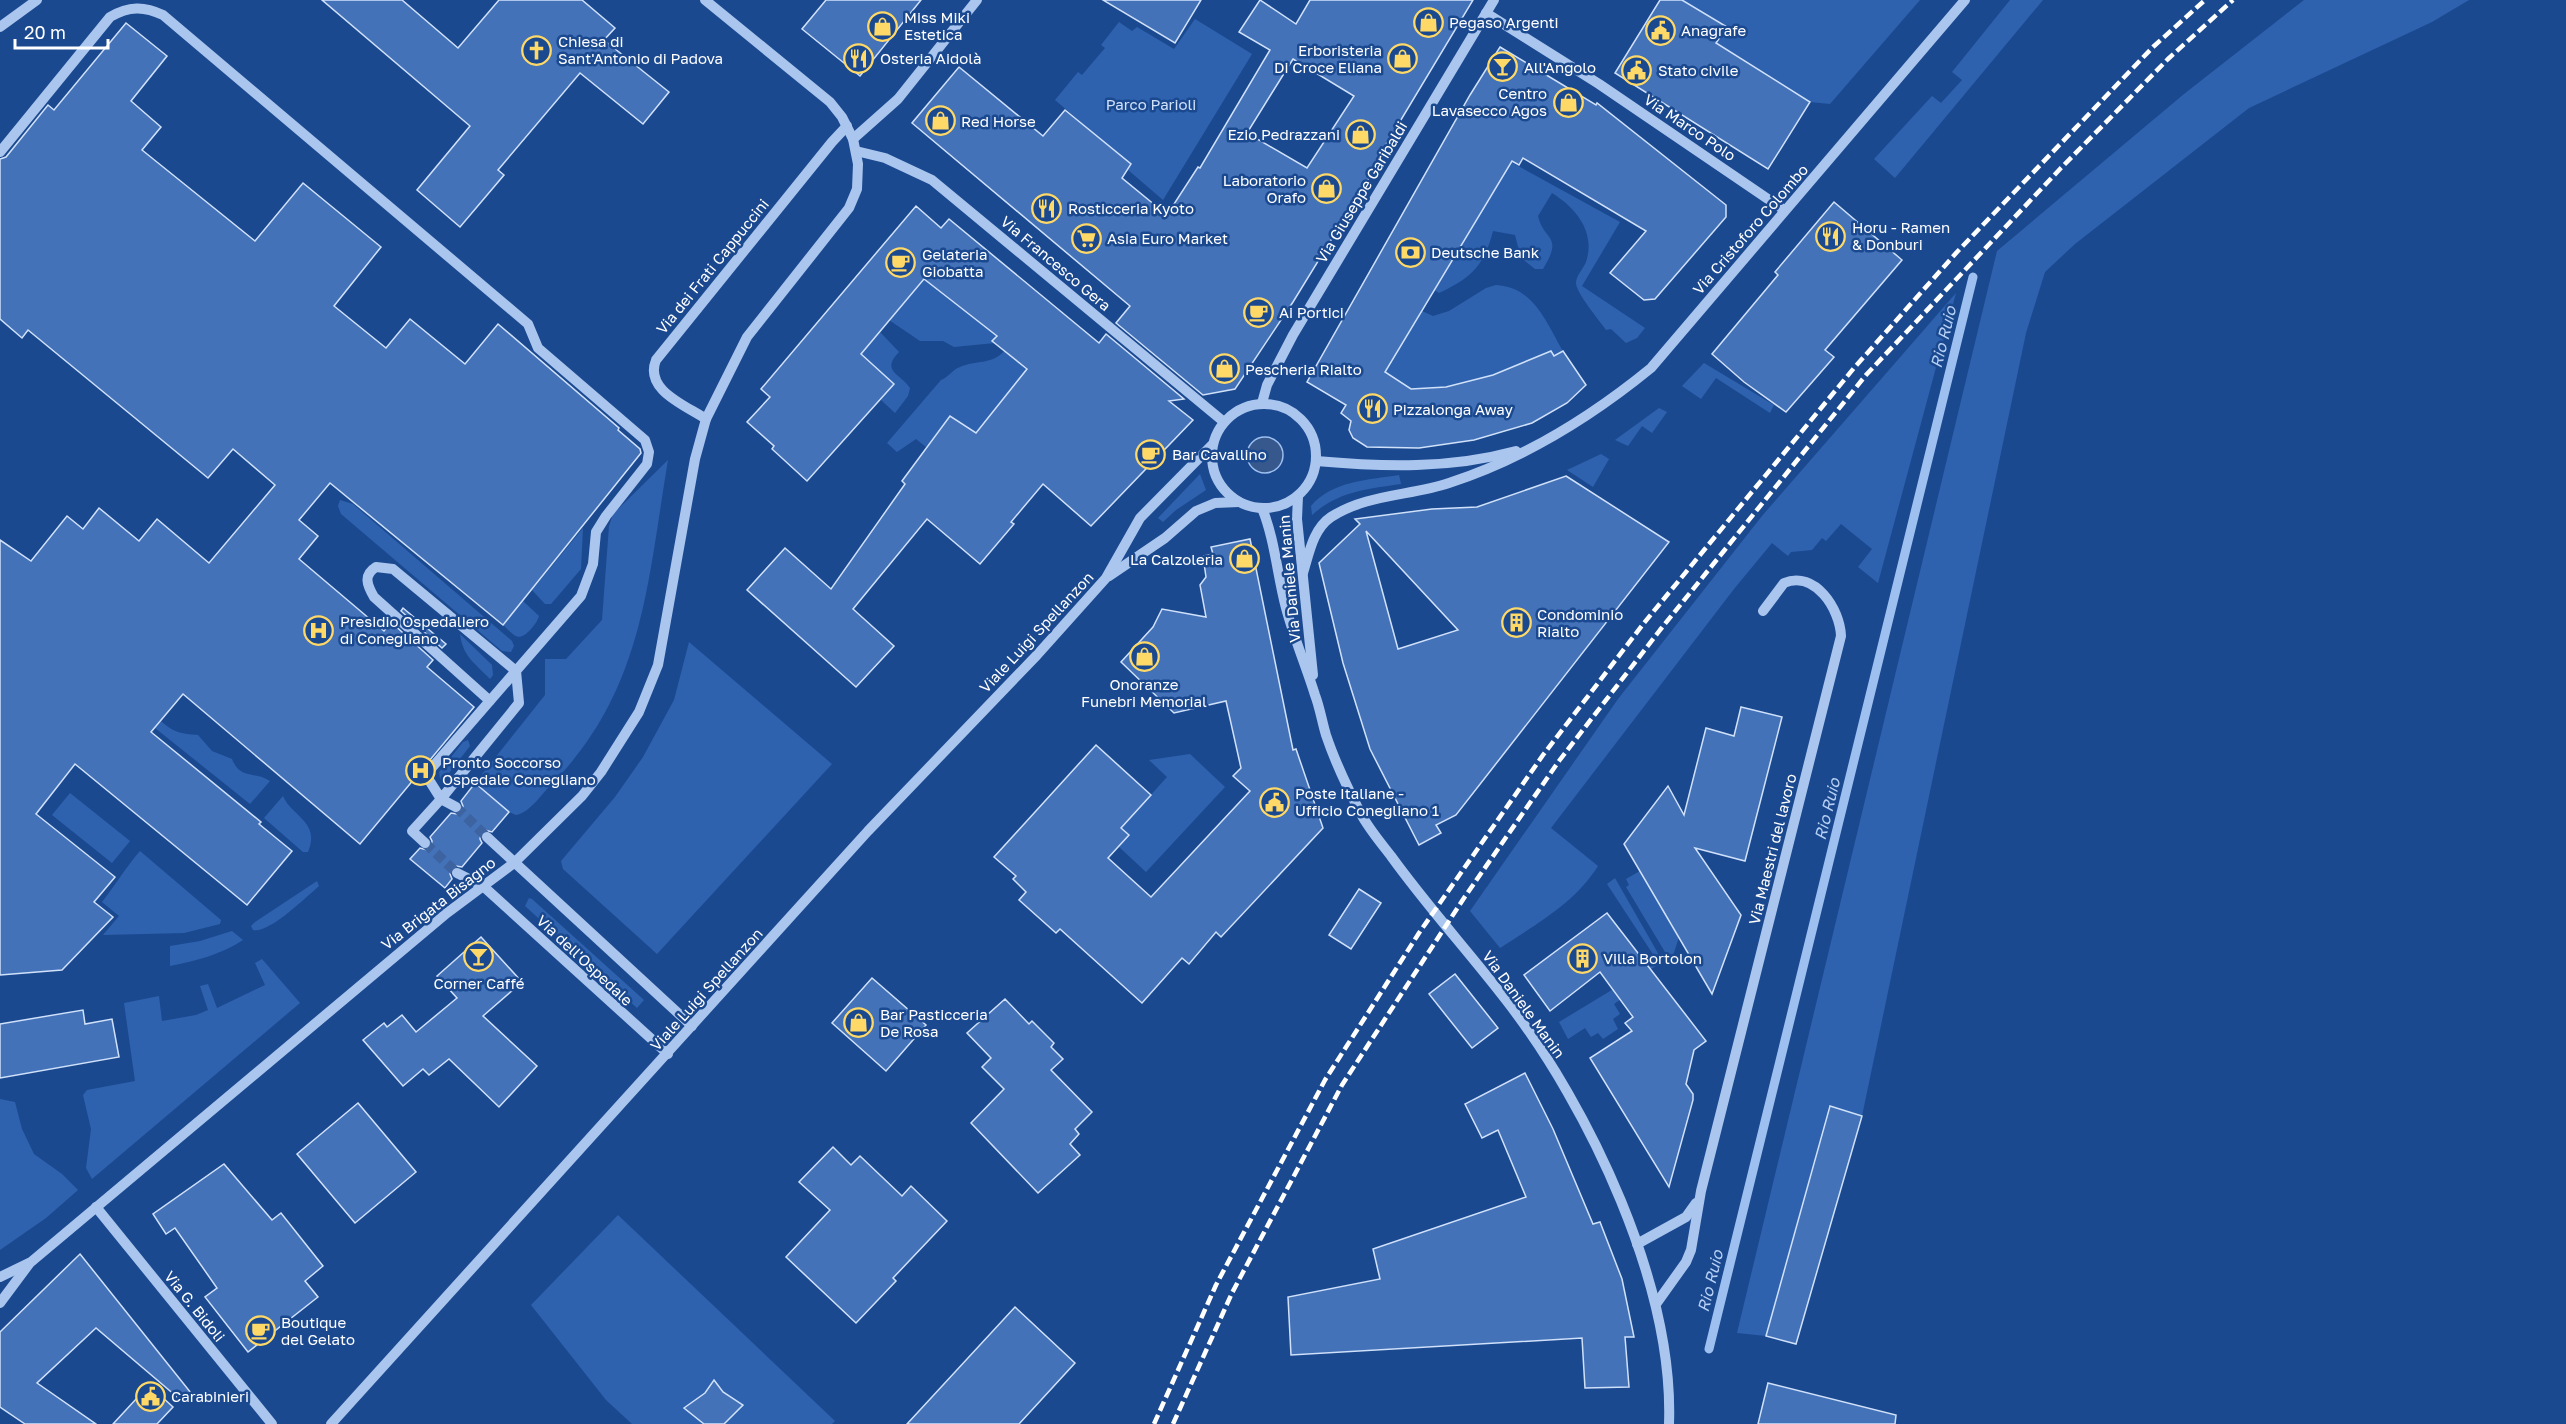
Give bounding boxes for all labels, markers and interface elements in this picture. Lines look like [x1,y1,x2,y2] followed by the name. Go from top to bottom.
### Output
[1412,6,1444,38] shop icon: Pegaso Argenti
[904,8,970,43] place label: Miss Miki Estetica
[867,10,899,42] shop icon: Miss Miki Estetica
[15,12,108,50] scale bar
[1449,13,1559,31] place label: Pegaso Argenti
[1644,14,1676,46] public building icon: Anagrafe
[24,21,66,43] text: 20 m
[1681,21,1746,39] place label: Anagrafe
[558,32,723,67] place label: Chiesa di Sant'Antonio di Padova
[521,34,553,66] church icon: Chiesa di Sant'Antonio di Padova
[1274,41,1382,76] place label: Erboristeria Di Croce Eliana
[843,42,875,74] restaurant icon: Osteria Aidolà
[1387,43,1419,75] shop icon: Erboristeria Di Croce Eliana
[880,49,981,67] place label: Osteria Aidolà
[1487,51,1519,83] bar icon: All'Angolo
[1621,54,1653,86] public building icon: Stato civile
[1524,58,1596,76] place label: All'Angolo
[1658,61,1739,79] place label: Stato civile
[1432,84,1547,119] place label: Centro Lavasecco Agos
[1552,86,1584,118] shop icon: Centro Lavasecco Agos
[1641,90,1739,164] street label: Via Marco Polo
[1106,95,1196,113] park label: Parco Parioli
[924,105,956,137] shop icon: Red Horse
[961,112,1036,130] place label: Red Horse
[1312,118,1410,266] street label: Via Giuseppe Garibaldi
[1345,118,1377,150] shop icon: Ezio Pedrazzani
[1227,125,1340,143] place label: Ezio Pedrazzani
[1689,160,1811,298] street label: Via Cristoforo Colombo
[1223,171,1306,206] place label: Laboratorio Orafo
[1311,173,1343,205] shop icon: Laboratorio Orafo
[1031,192,1063,224] restaurant icon: Rosticceria Kyoto
[652,195,772,337] street label: Via dei Frati Cappuccini
[1068,199,1194,217] place label: Rosticceria Kyoto
[997,212,1115,314] street label: Via Francesco Gera
[1852,218,1950,253] place label: Horu - Ramen & Donburi
[1815,220,1847,252] restaurant icon: Horu - Ramen & Donburi
[1070,222,1102,254] supermarket icon: Asia Euro Market
[1107,229,1228,247] place label: Asia Euro Market
[1394,236,1426,268] bank icon: Deutsche Bank
[1431,243,1540,261] place label: Deutsche Bank
[922,245,987,280] place label: Gelateria Giobatta
[885,247,917,279] cafe icon: Gelateria Giobatta
[1242,296,1274,328] cafe icon: Ai Portici
[1279,303,1344,321] place label: Ai Portici
[1926,303,1961,370] water label: Rio Ruio
[1208,353,1240,385] shop icon: Pescheria Rialto
[1245,360,1362,378] place label: Pescheria Rialto
[1356,393,1388,425] restaurant icon: Pizzalonga Away
[1393,400,1513,418] place label: Pizzalonga Away
[1135,438,1167,470] cafe icon: Bar Cavallino
[1172,445,1267,463] place label: Bar Cavallino
[1274,514,1304,644] street label: Via Daniele Manin
[1228,543,1260,575] shop icon: La Calzoleria
[1130,550,1223,568] place label: La Calzoleria
[975,568,1097,696] street label: Viale Luigi Spellanzon
[1537,605,1623,640] place label: Condominio Rialto
[1500,607,1532,639] building icon: Condominio Rialto
[340,612,489,647] place label: Presidio Ospedaliero di Conegliano
[303,614,335,646] hospital icon: Presidio Ospedaliero di Conegliano
[1128,641,1160,673] shop icon: Onoranze Funebri Memorial
[1081,675,1207,710] place label: Onoranze Funebri Memorial
[442,753,596,788] place label: Pronto Soccorso Ospedale Conegliano
[405,755,437,787] hospital icon: Pronto Soccorso Ospedale Conegliano
[1744,772,1800,926] street label: Via Maestri del lavoro
[1810,775,1845,842] water label: Rio Ruio
[1295,784,1439,819] place label: Poste Italiane - Ufficio Conegliano 1
[1258,786,1290,818] public building icon: Poste Italiane - Ufficio Conegliano 1
[377,853,499,953] street label: Via Brigata Bisagno
[533,911,637,1009] street label: Via dell'Ospedale
[646,924,766,1054] street label: Viale Luigi Spellanzon
[463,940,495,972] bar icon: Corner Caffé
[1566,942,1598,974] building icon: Villa Bortolon
[1479,947,1569,1061] street label: Via Daniele Manin
[1603,949,1702,967] place label: Villa Bortolon
[434,974,525,992] place label: Corner Caffé
[880,1005,988,1040] place label: Bar Pasticceria De Rosa
[843,1007,875,1039] shop icon: Bar Pasticceria De Rosa
[1693,1247,1728,1314] water label: Rio Ruio
[161,1267,229,1345] street label: Via G. Bidoli
[281,1313,355,1348] place label: Boutique del Gelato
[244,1315,276,1347] cafe icon: Boutique del Gelato
[134,1380,166,1412] public building icon: Carabinieri
[171,1387,249,1405] place label: Carabinieri

